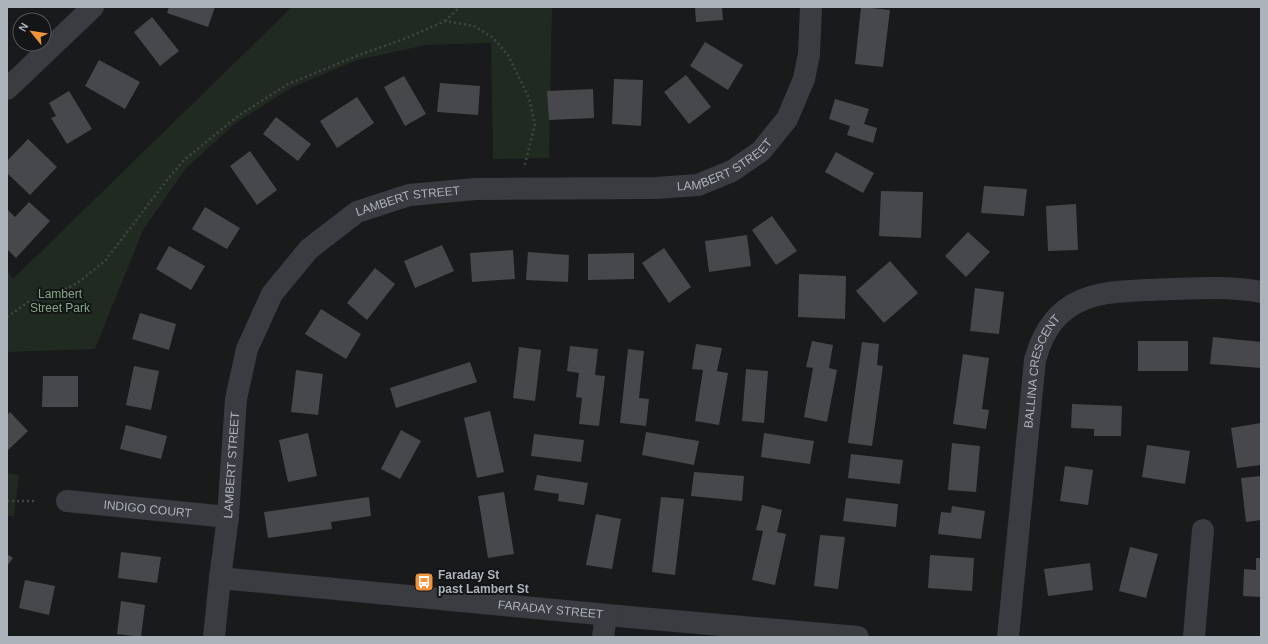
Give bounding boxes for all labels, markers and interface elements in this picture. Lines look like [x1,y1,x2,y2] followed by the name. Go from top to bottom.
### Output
[12,12,52,52] north arrow
[16,21,31,33] text: N
[676,135,776,193] street label: LAMBERT STREET
[354,183,461,219] street label: LAMBERT STREET
[30,287,91,315] park label: Lambert Street Park
[1021,311,1063,429] street label: BALLINA CRESCENT
[221,410,242,519] street label: LAMBERT STREET
[103,498,193,520] street label: INDIGO COURT
[438,568,529,596] place label: Faraday St past Lambert St
[413,571,435,593] bus stop icon: Faraday St past Lambert St
[497,597,604,622] street label: FARADAY STREET

